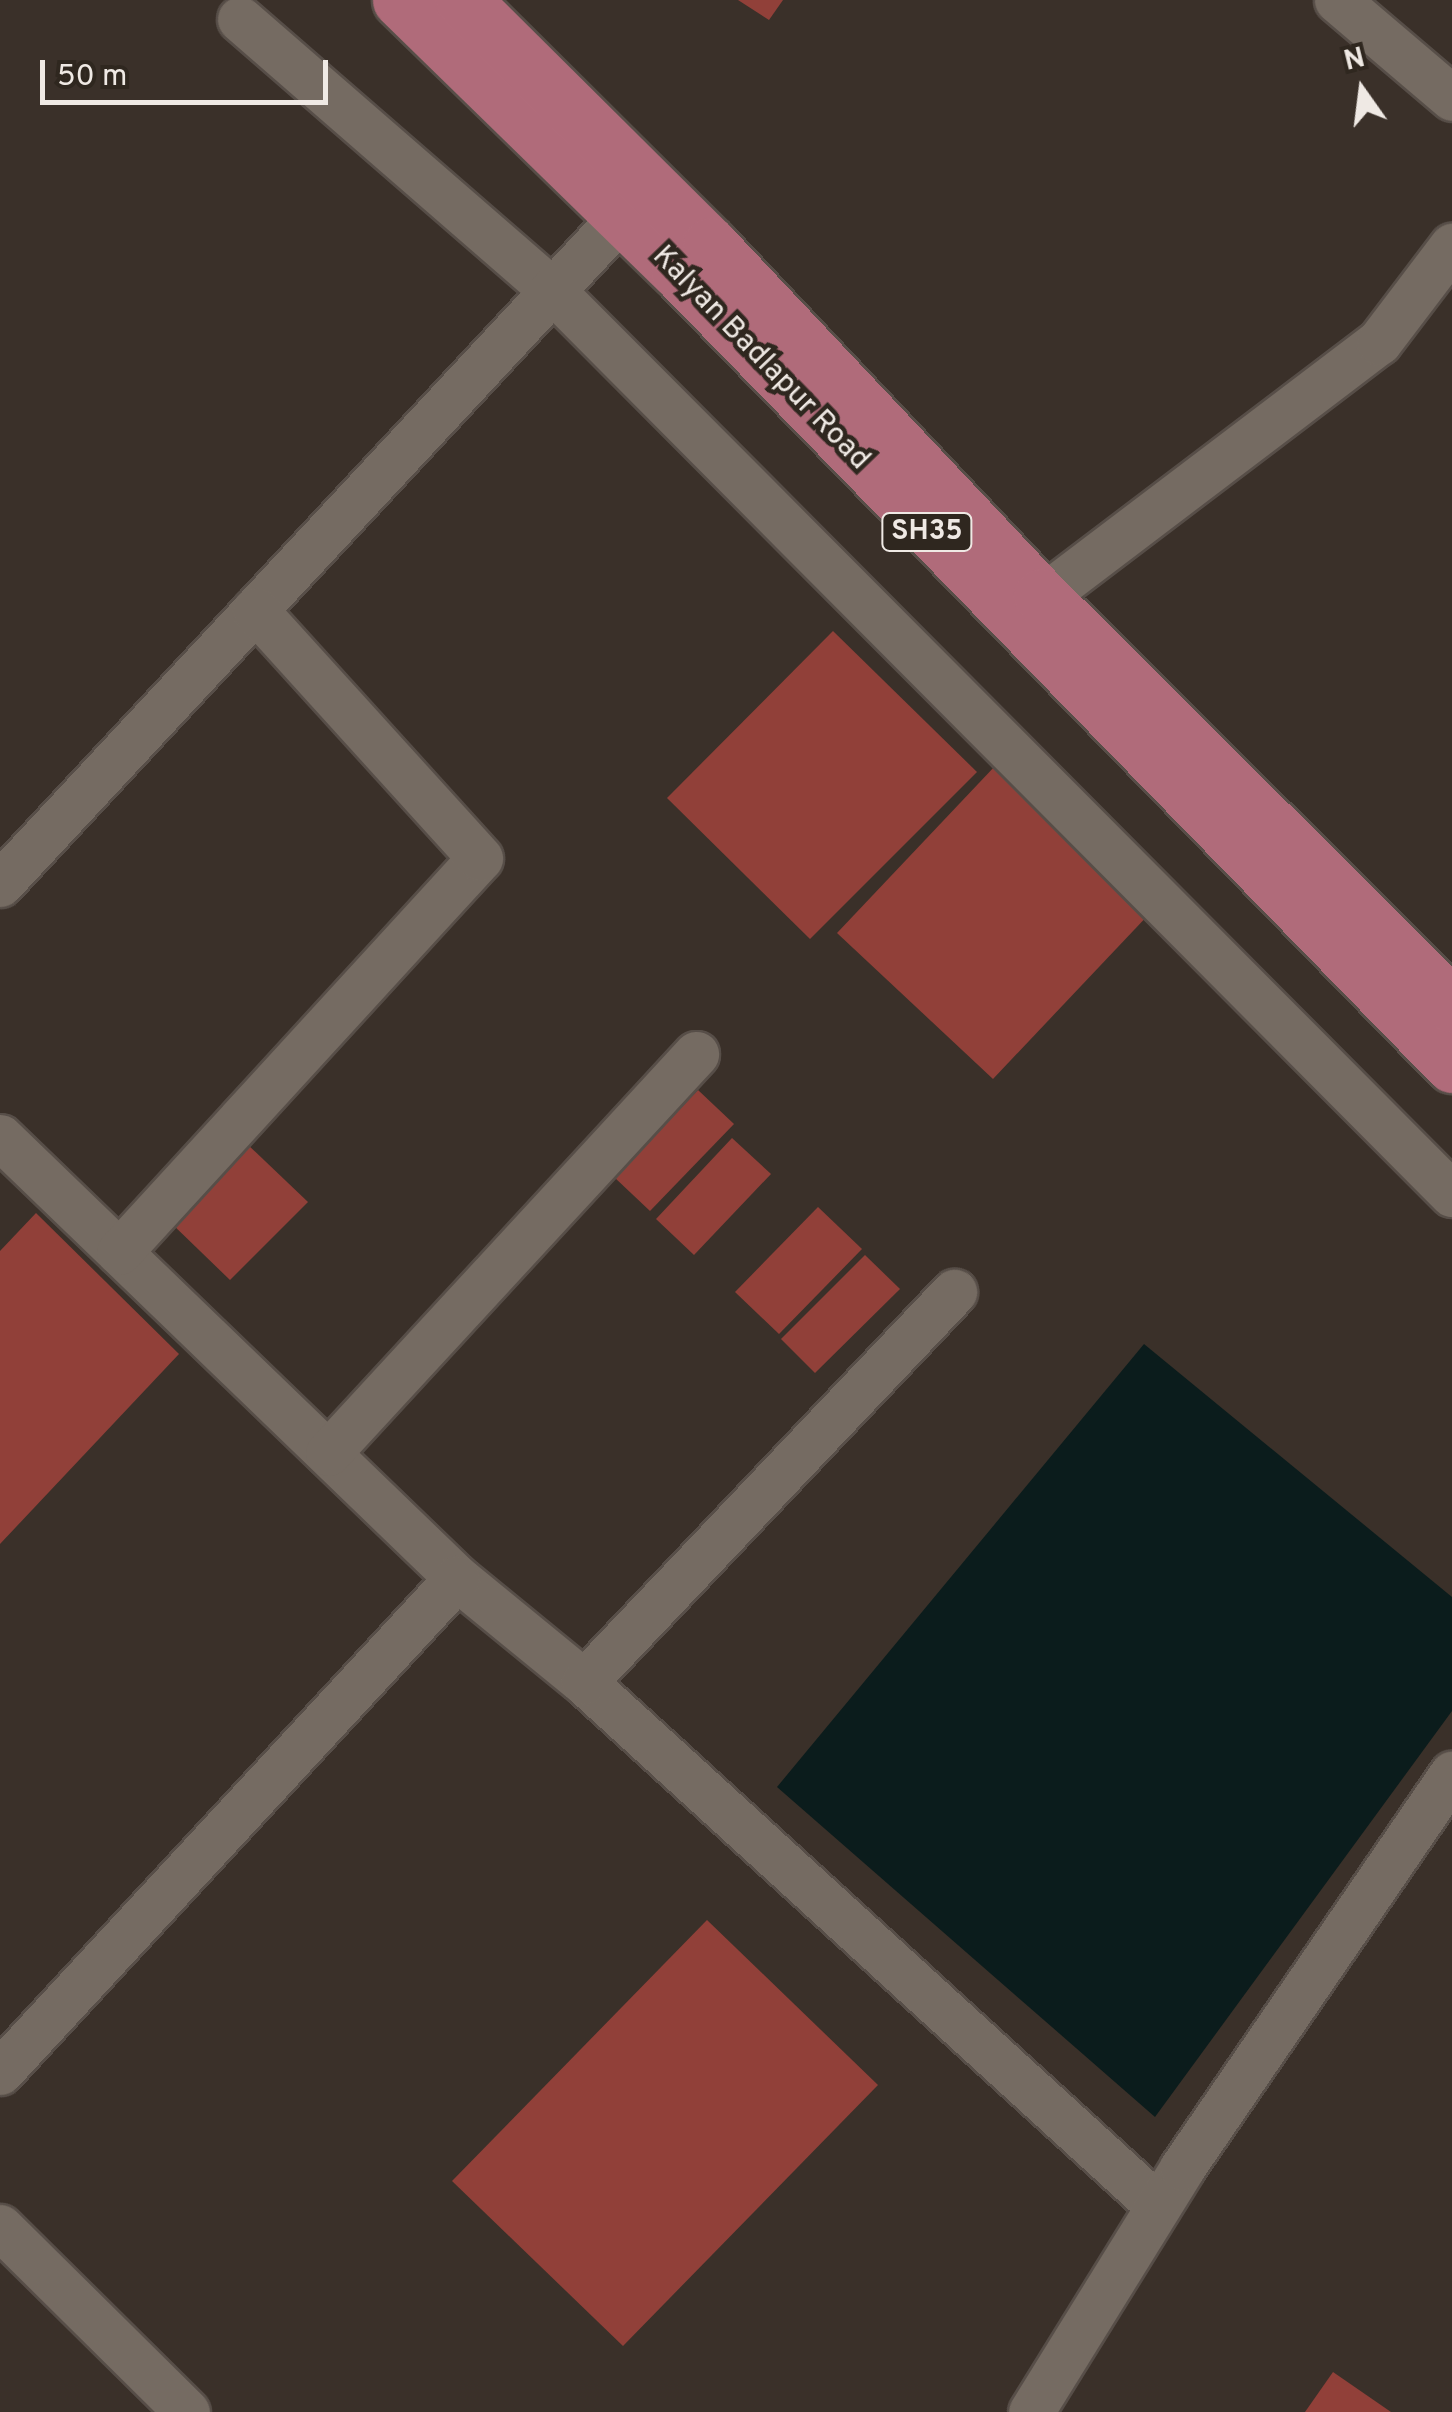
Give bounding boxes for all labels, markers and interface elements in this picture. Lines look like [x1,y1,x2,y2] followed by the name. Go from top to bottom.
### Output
[45,40,332,102] scale bar
[1312,40,1412,140] north arrow
[1341,41,1369,81] text: N
[57,59,127,96] text: 50 m
[644,239,876,479] street label: Kalyan Badlapur Road
[880,509,974,555] road number: SH35

